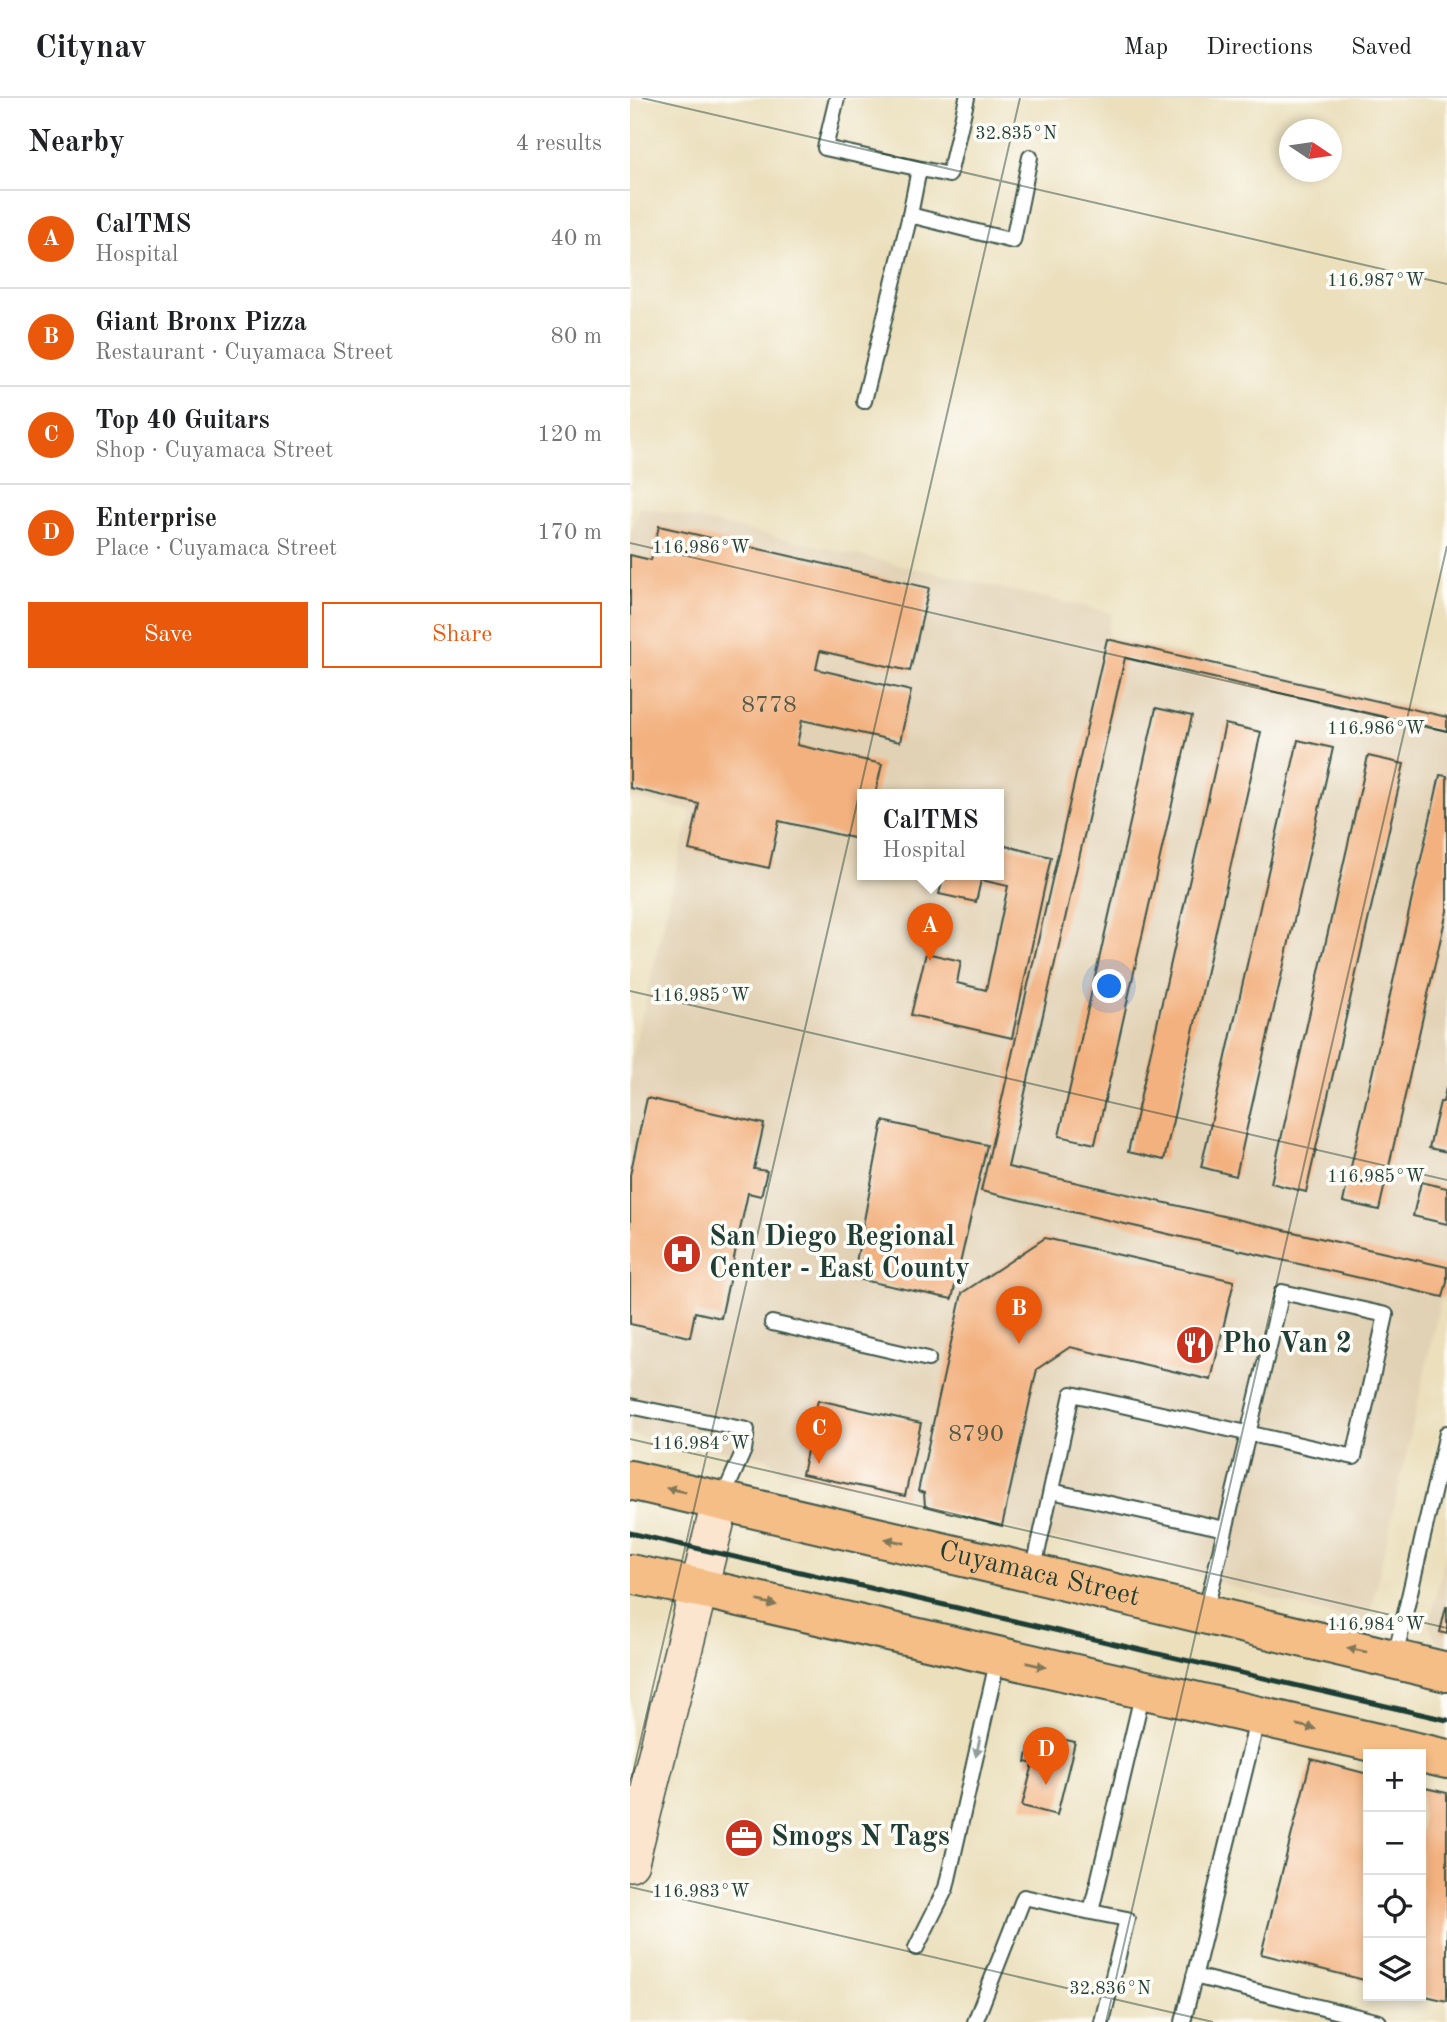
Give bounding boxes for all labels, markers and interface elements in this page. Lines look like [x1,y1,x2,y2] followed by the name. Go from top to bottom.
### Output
[35,32,147,65] text: Citynav
[1124,36,1168,60] text: Map
[1206,36,1313,60] text: Directions
[1351,36,1412,60] text: Saved
[1279,119,1342,182] north arrow
[975,125,1057,143] text: 32.835°N
[28,128,125,158] text: Nearby
[516,132,602,155] text: 4 results
[95,212,191,238] text: CalTMS
[42,227,60,250] text: A
[551,227,602,250] text: 40 m
[95,243,178,266] text: Hospital
[1327,272,1425,290] text: 116.987°W
[95,310,307,336] text: Giant Bronx Pizza
[43,325,59,348] text: B
[551,325,602,348] text: 80 m
[95,341,393,364] text: Restaurant · Cuyamaca Street
[95,408,270,434] text: Top 40 Guitars
[43,423,59,446] text: C
[537,423,602,446] text: 120 m
[95,439,333,462] text: Shop · Cuyamaca Street
[95,506,217,532] text: Enterprise
[42,521,60,544] text: D
[537,521,602,544] text: 170 m
[95,537,337,560] text: Place · Cuyamaca Street
[652,539,750,557] text: 116.986°W
[28,602,308,668] button: Save
[322,602,602,668] button: Share
[741,694,797,718] house number: 8778
[1327,720,1425,738] text: 116.986°W
[857,789,1004,880] popup
[882,808,979,834] text: CalTMS
[882,839,966,862] text: Hospital
[907,903,953,961] pin: A
[1092,969,1126,1003] your location
[652,987,750,1005] text: 116.985°W
[1327,1168,1425,1186] text: 116.985°W
[709,1224,970,1284] place label: San Diego Regional Center - East County
[661,1233,703,1275] hospital icon: San Diego Regional Center - East County
[996,1286,1042,1344] pin: B
[1174,1324,1216,1366] restaurant icon: Pho Van 2
[1222,1331,1352,1359] place label: Pho Van 2
[796,1406,842,1464] pin: C
[948,1423,1004,1447] house number: 8790
[652,1435,750,1453] text: 116.984°W
[665,1485,687,1496] one-way arrow
[884,1535,906,1546] one-way arrow
[936,1538,1142,1612] street label: Cuyamaca Street
[756,1598,778,1609] one-way arrow
[1327,1616,1425,1634] text: 116.984°W
[1346,1644,1368,1655] one-way arrow
[1025,1660,1047,1671] one-way arrow
[1295,1722,1317,1733] one-way arrow
[1023,1727,1069,1785] pin: D
[972,1736,983,1758] one-way arrow
[1363,1749,1426,2001] map controls
[1363,1749,1426,1812] button: +
[1363,1812,1426,1875] button: −
[723,1817,765,1859] office icon: Smogs N Tags
[771,1824,950,1852] place label: Smogs N Tags
[1363,1875,1426,1938] button: locate
[652,1883,750,1901] text: 116.983°W
[1363,1938,1426,2001] button: layers
[1069,1980,1151,1998] text: 32.836°N

